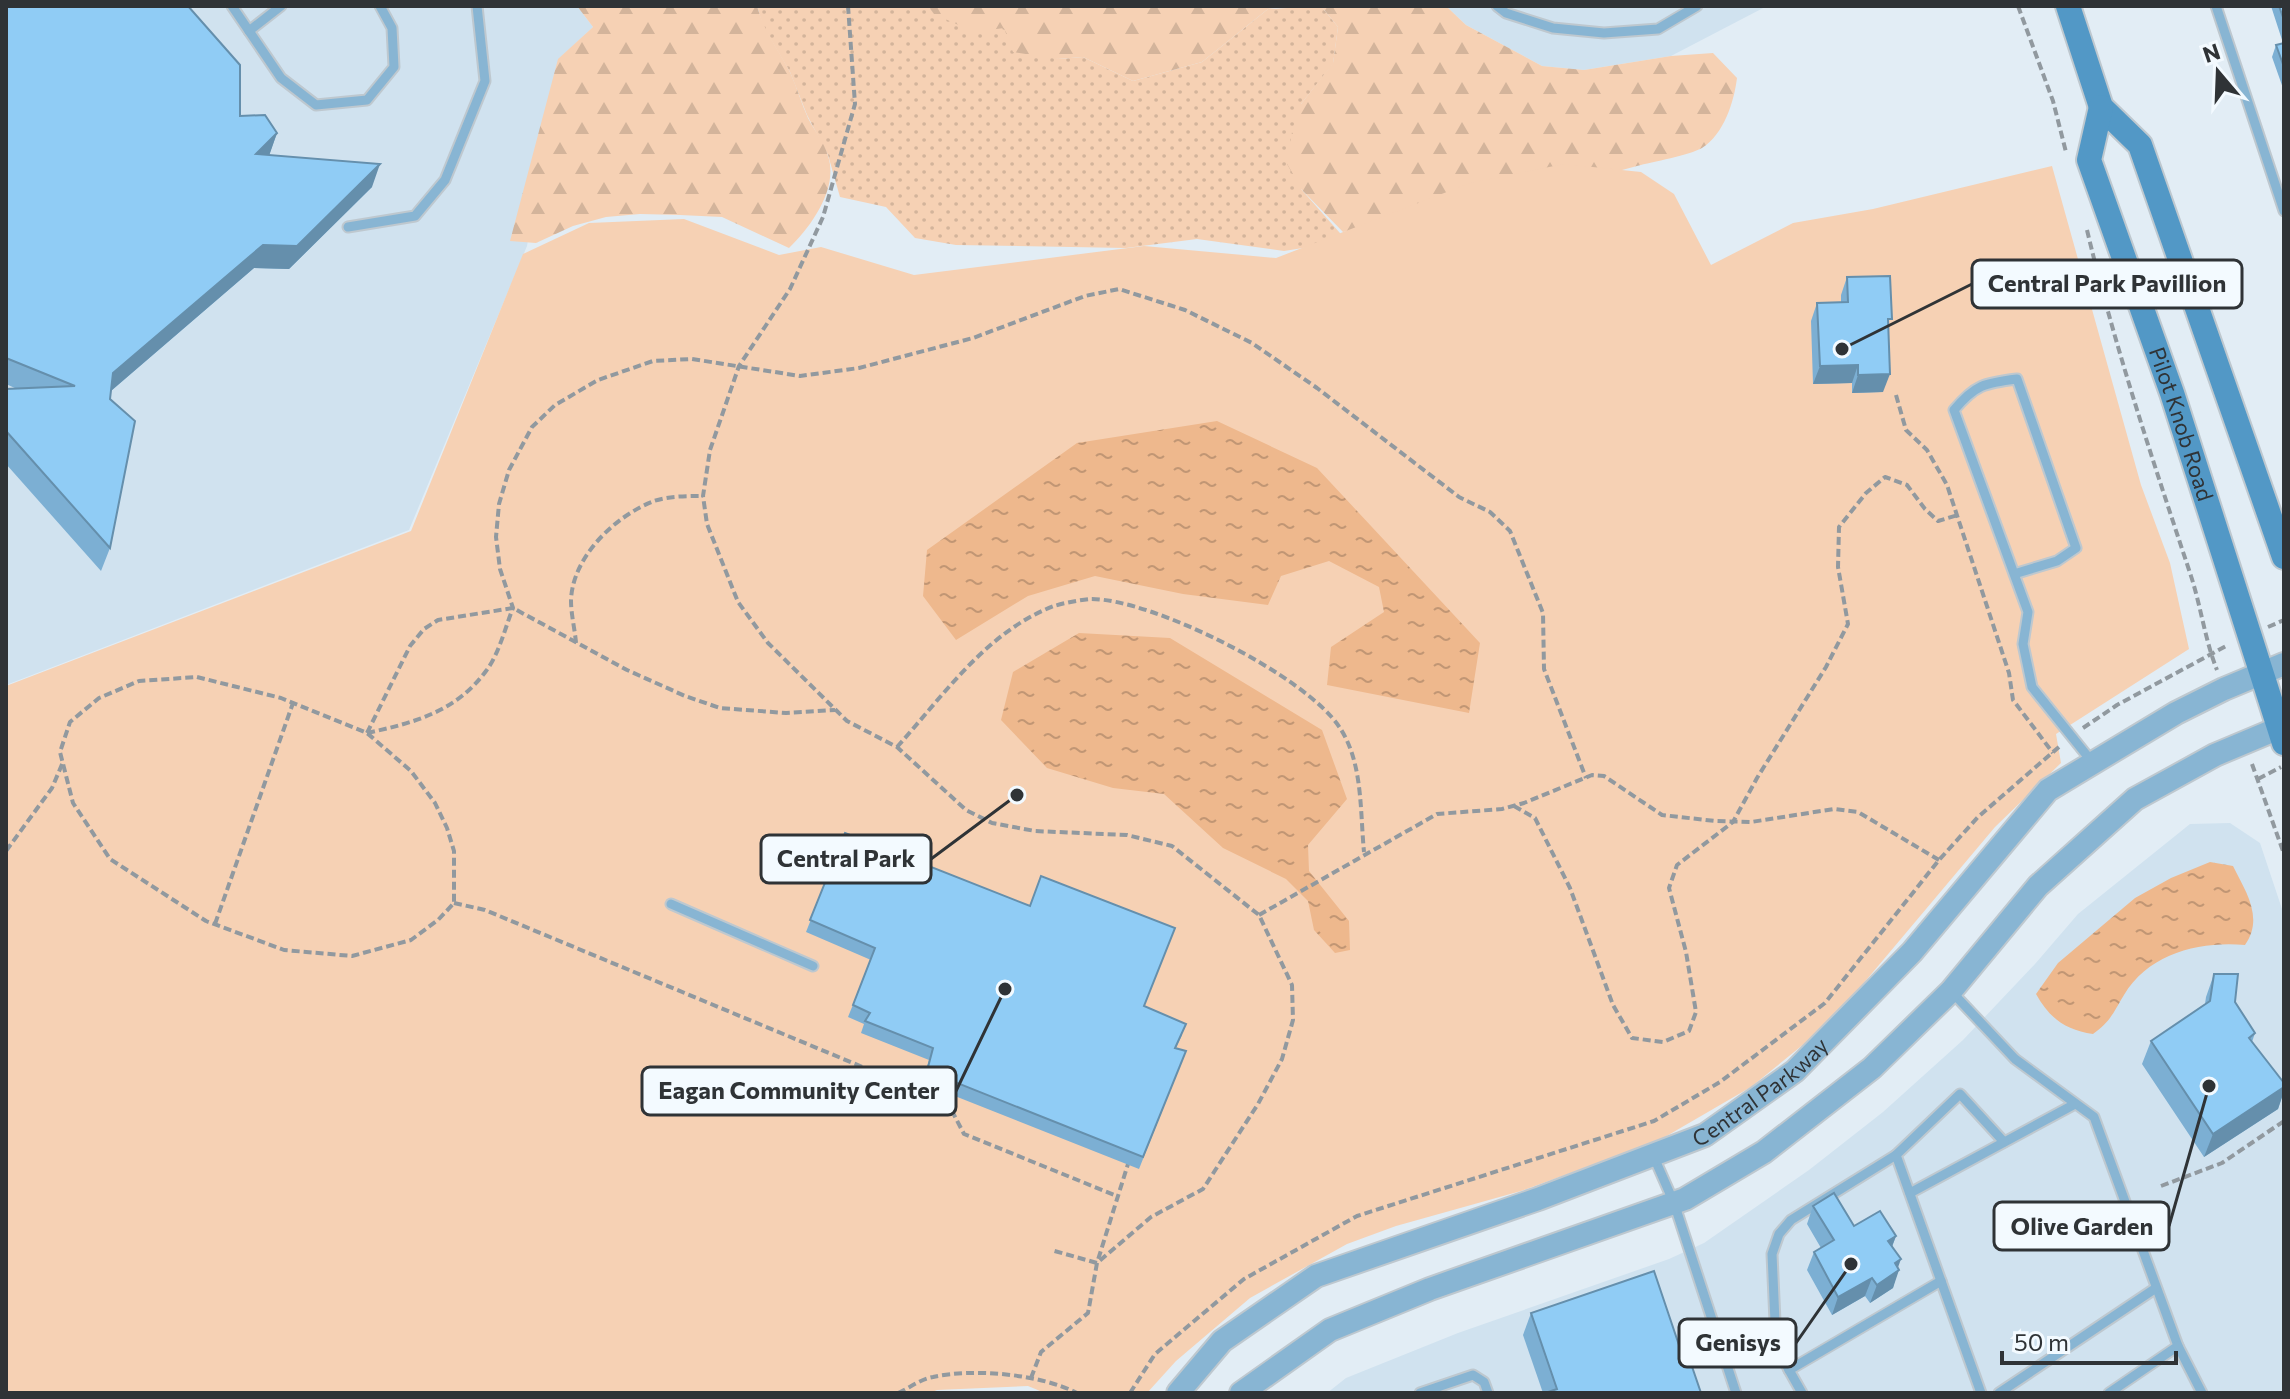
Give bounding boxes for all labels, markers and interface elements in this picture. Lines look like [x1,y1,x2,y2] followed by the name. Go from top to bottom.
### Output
[2178,32,2258,112] north arrow
[2199,37,2224,68] text: N
[1972,260,2242,308] callout: Central Park Pavillion
[1988,268,2226,297] text: Central Park Pavillion
[2144,343,2220,504] street label: Pilot Knob Road
[761,835,931,883] callout: Central Park
[777,843,915,872] text: Central Park
[1688,1032,1833,1152] street label: Central Parkway
[642,1067,956,1115] callout: Eagan Community Center
[658,1075,940,1104] text: Eagan Community Center
[1994,1202,2169,1250] callout: Olive Garden
[2011,1211,2153,1240] text: Olive Garden
[2002,1315,2176,1365] scale bar
[1679,1319,1796,1367] callout: Genisys
[1695,1327,1781,1356] text: Genisys
[2014,1327,2069,1356] text: 50 m

